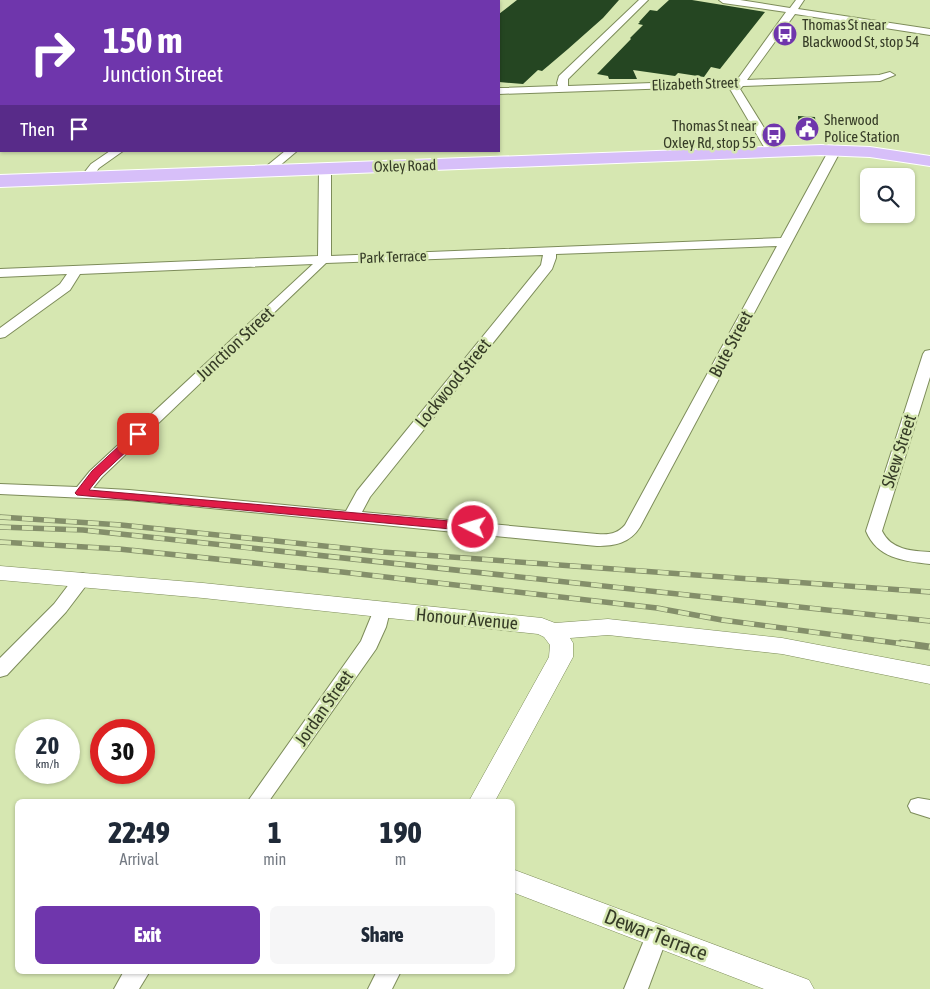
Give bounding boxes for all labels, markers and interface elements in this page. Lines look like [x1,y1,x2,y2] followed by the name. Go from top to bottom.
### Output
[802,16,919,50] place label: Thomas St near Blackwood St, stop 54
[20,20,85,85] icon: right
[103,20,182,60] text: 150 m
[772,21,798,47] bus stop icon: Thomas St near Blackwood St, stop 54
[103,61,223,87] text: Junction Street
[651,73,739,94] street label: Elizabeth Street
[824,111,900,145] place label: Sherwood Police Station
[65,115,93,143] icon: arrive
[794,116,820,142] public building icon: Sherwood Police Station
[663,117,757,151] place label: Thomas St near Oxley Rd, stop 55
[20,118,55,140] text: Then
[761,122,787,148] bus stop icon: Thomas St near Oxley Rd, stop 55
[374,156,436,175] street label: Oxley Road
[860,168,915,223] map controls
[860,168,915,223] button: search
[359,247,427,266] street label: Park Terrace
[192,302,278,385] street label: Junction Street
[704,307,757,381] street label: Bute Street
[410,334,495,431] street label: Lockwood Street
[877,412,920,490] street label: Skew Street
[117,413,159,455] pin
[124,420,152,448] icon: arrive
[446,500,498,552] position arrow
[415,604,519,633] street label: Honour Avenue
[290,666,357,749] street label: Jordan Street
[90,719,155,784] speed limit sign: 30
[36,731,59,759] text: 20
[36,757,59,771] text: km/h
[108,815,170,849] text: 22:49
[268,815,282,849] text: 1
[379,815,422,849] text: 190
[120,850,159,868] text: Arrival
[263,850,286,868] text: min
[395,850,406,868] text: m
[601,903,711,965] street label: Dewar Terrace
[35,906,260,964] button: Exit
[270,906,495,964] button: Share

